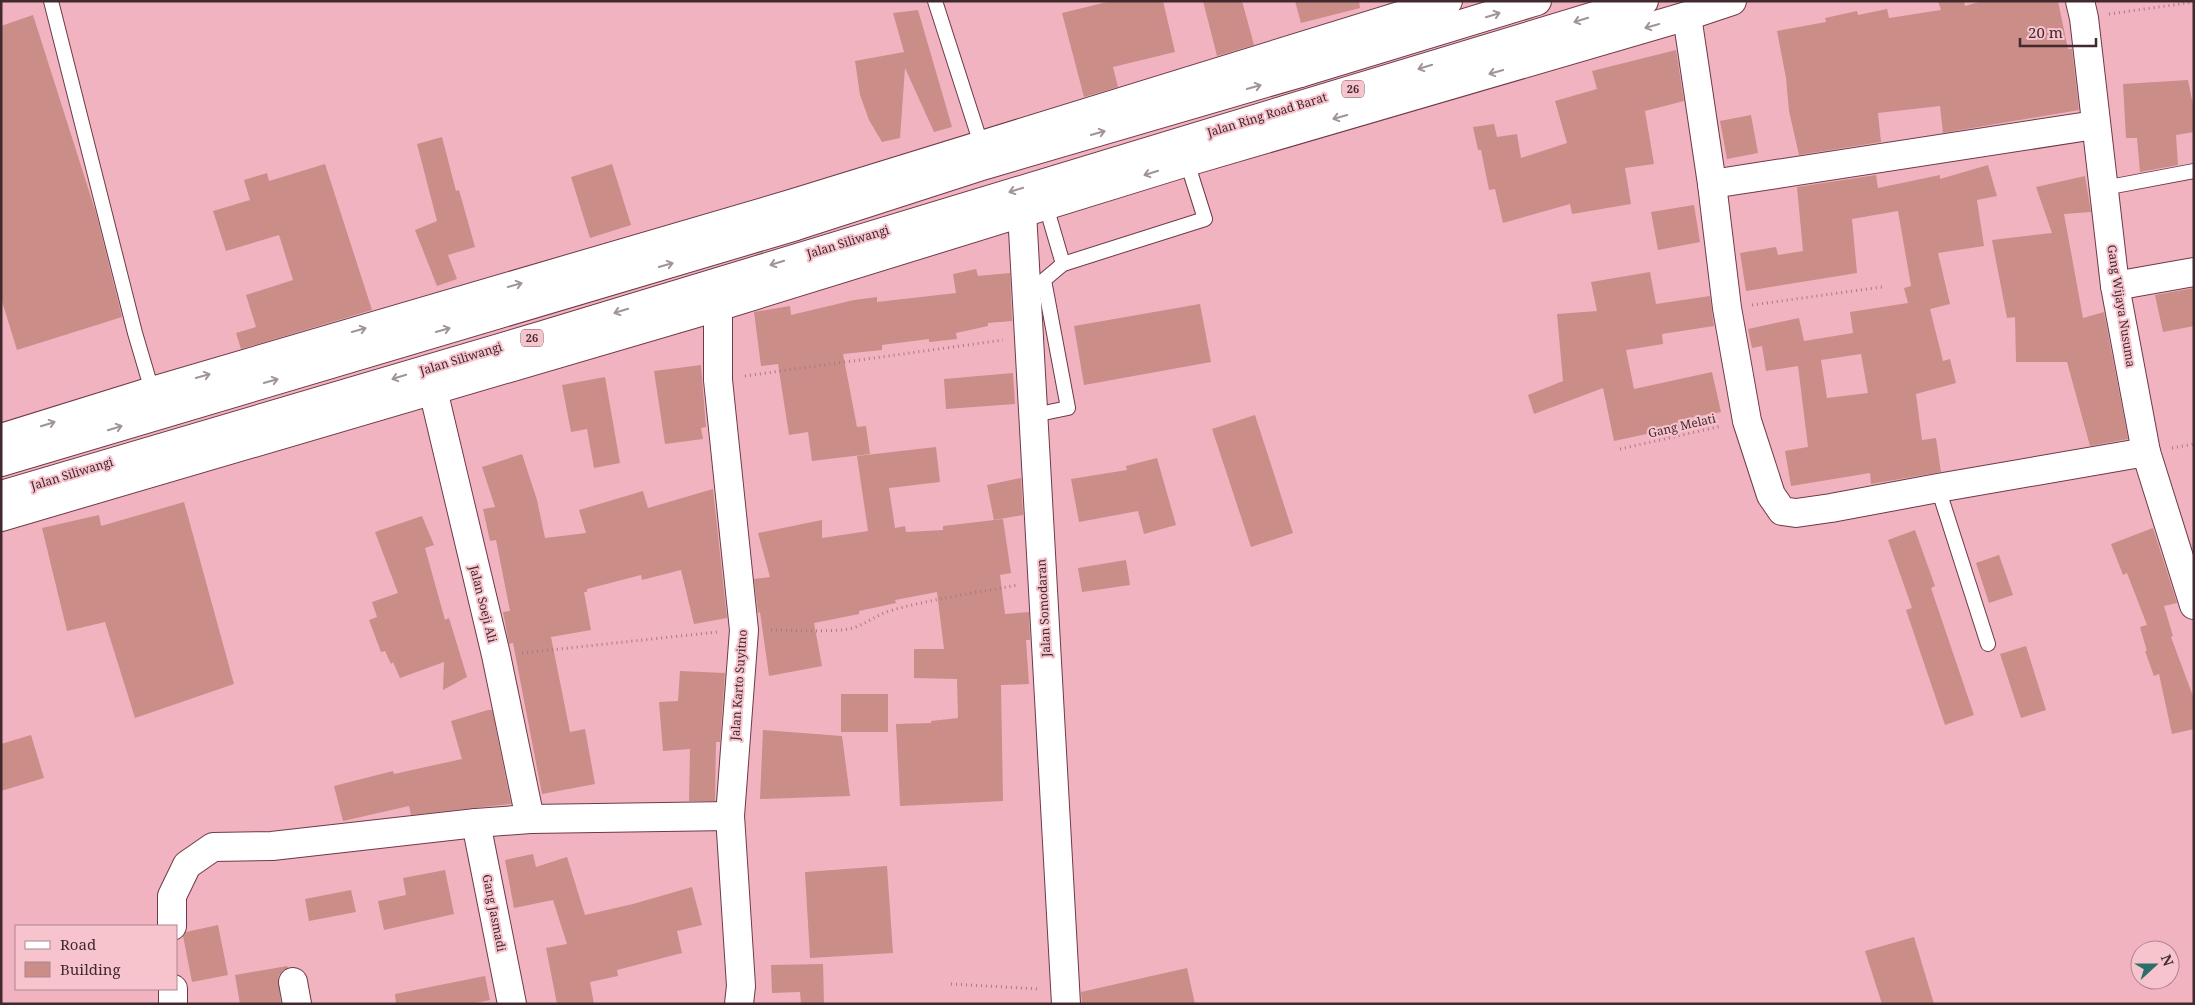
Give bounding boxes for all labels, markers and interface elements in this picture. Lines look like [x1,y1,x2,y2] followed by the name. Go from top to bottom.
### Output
[1485,9,1501,19] one-way arrow
[2020,15,2096,47] scale bar
[1573,16,1589,26] one-way arrow
[1644,22,1660,32] one-way arrow
[2028,22,2063,42] text: 20 m
[1418,63,1434,73] one-way arrow
[1488,67,1504,77] one-way arrow
[1342,80,1364,98] road number: 26
[1245,81,1261,91] one-way arrow
[1204,88,1329,141] street label: Jalan Ring Road Barat
[1332,113,1348,123] one-way arrow
[1089,127,1105,137] one-way arrow
[1143,169,1159,178] one-way arrow
[1008,186,1024,196] one-way arrow
[804,221,891,262] street label: Jalan Siliwangi
[2103,243,2140,369] street label: Gang Wijaya Nusuma
[658,259,674,269] one-way arrow
[769,259,785,269] one-way arrow
[507,279,523,289] one-way arrow
[614,306,630,316] one-way arrow
[351,325,367,335] one-way arrow
[435,325,451,335] one-way arrow
[521,329,543,346] road number: 26
[417,338,504,379] street label: Jalan Siliwangi
[195,371,211,381] one-way arrow
[391,373,407,383] one-way arrow
[262,376,278,386] one-way arrow
[1646,409,1717,442] street label: Gang Melati
[39,418,55,428] one-way arrow
[106,422,122,432] one-way arrow
[28,453,115,494] street label: Jalan Siliwangi
[1032,558,1055,658] street label: Jalan Somodaran
[465,563,501,644] street label: Jalan Soeji Ali
[726,629,751,742] street label: Jalan Karto Suyitno
[479,873,510,953] street label: Gang Jasmadi
[15,925,178,990] legend
[60,934,96,954] text: Road
[2130,940,2180,990] north arrow
[2157,952,2178,969] text: N
[60,959,121,979] text: Building

